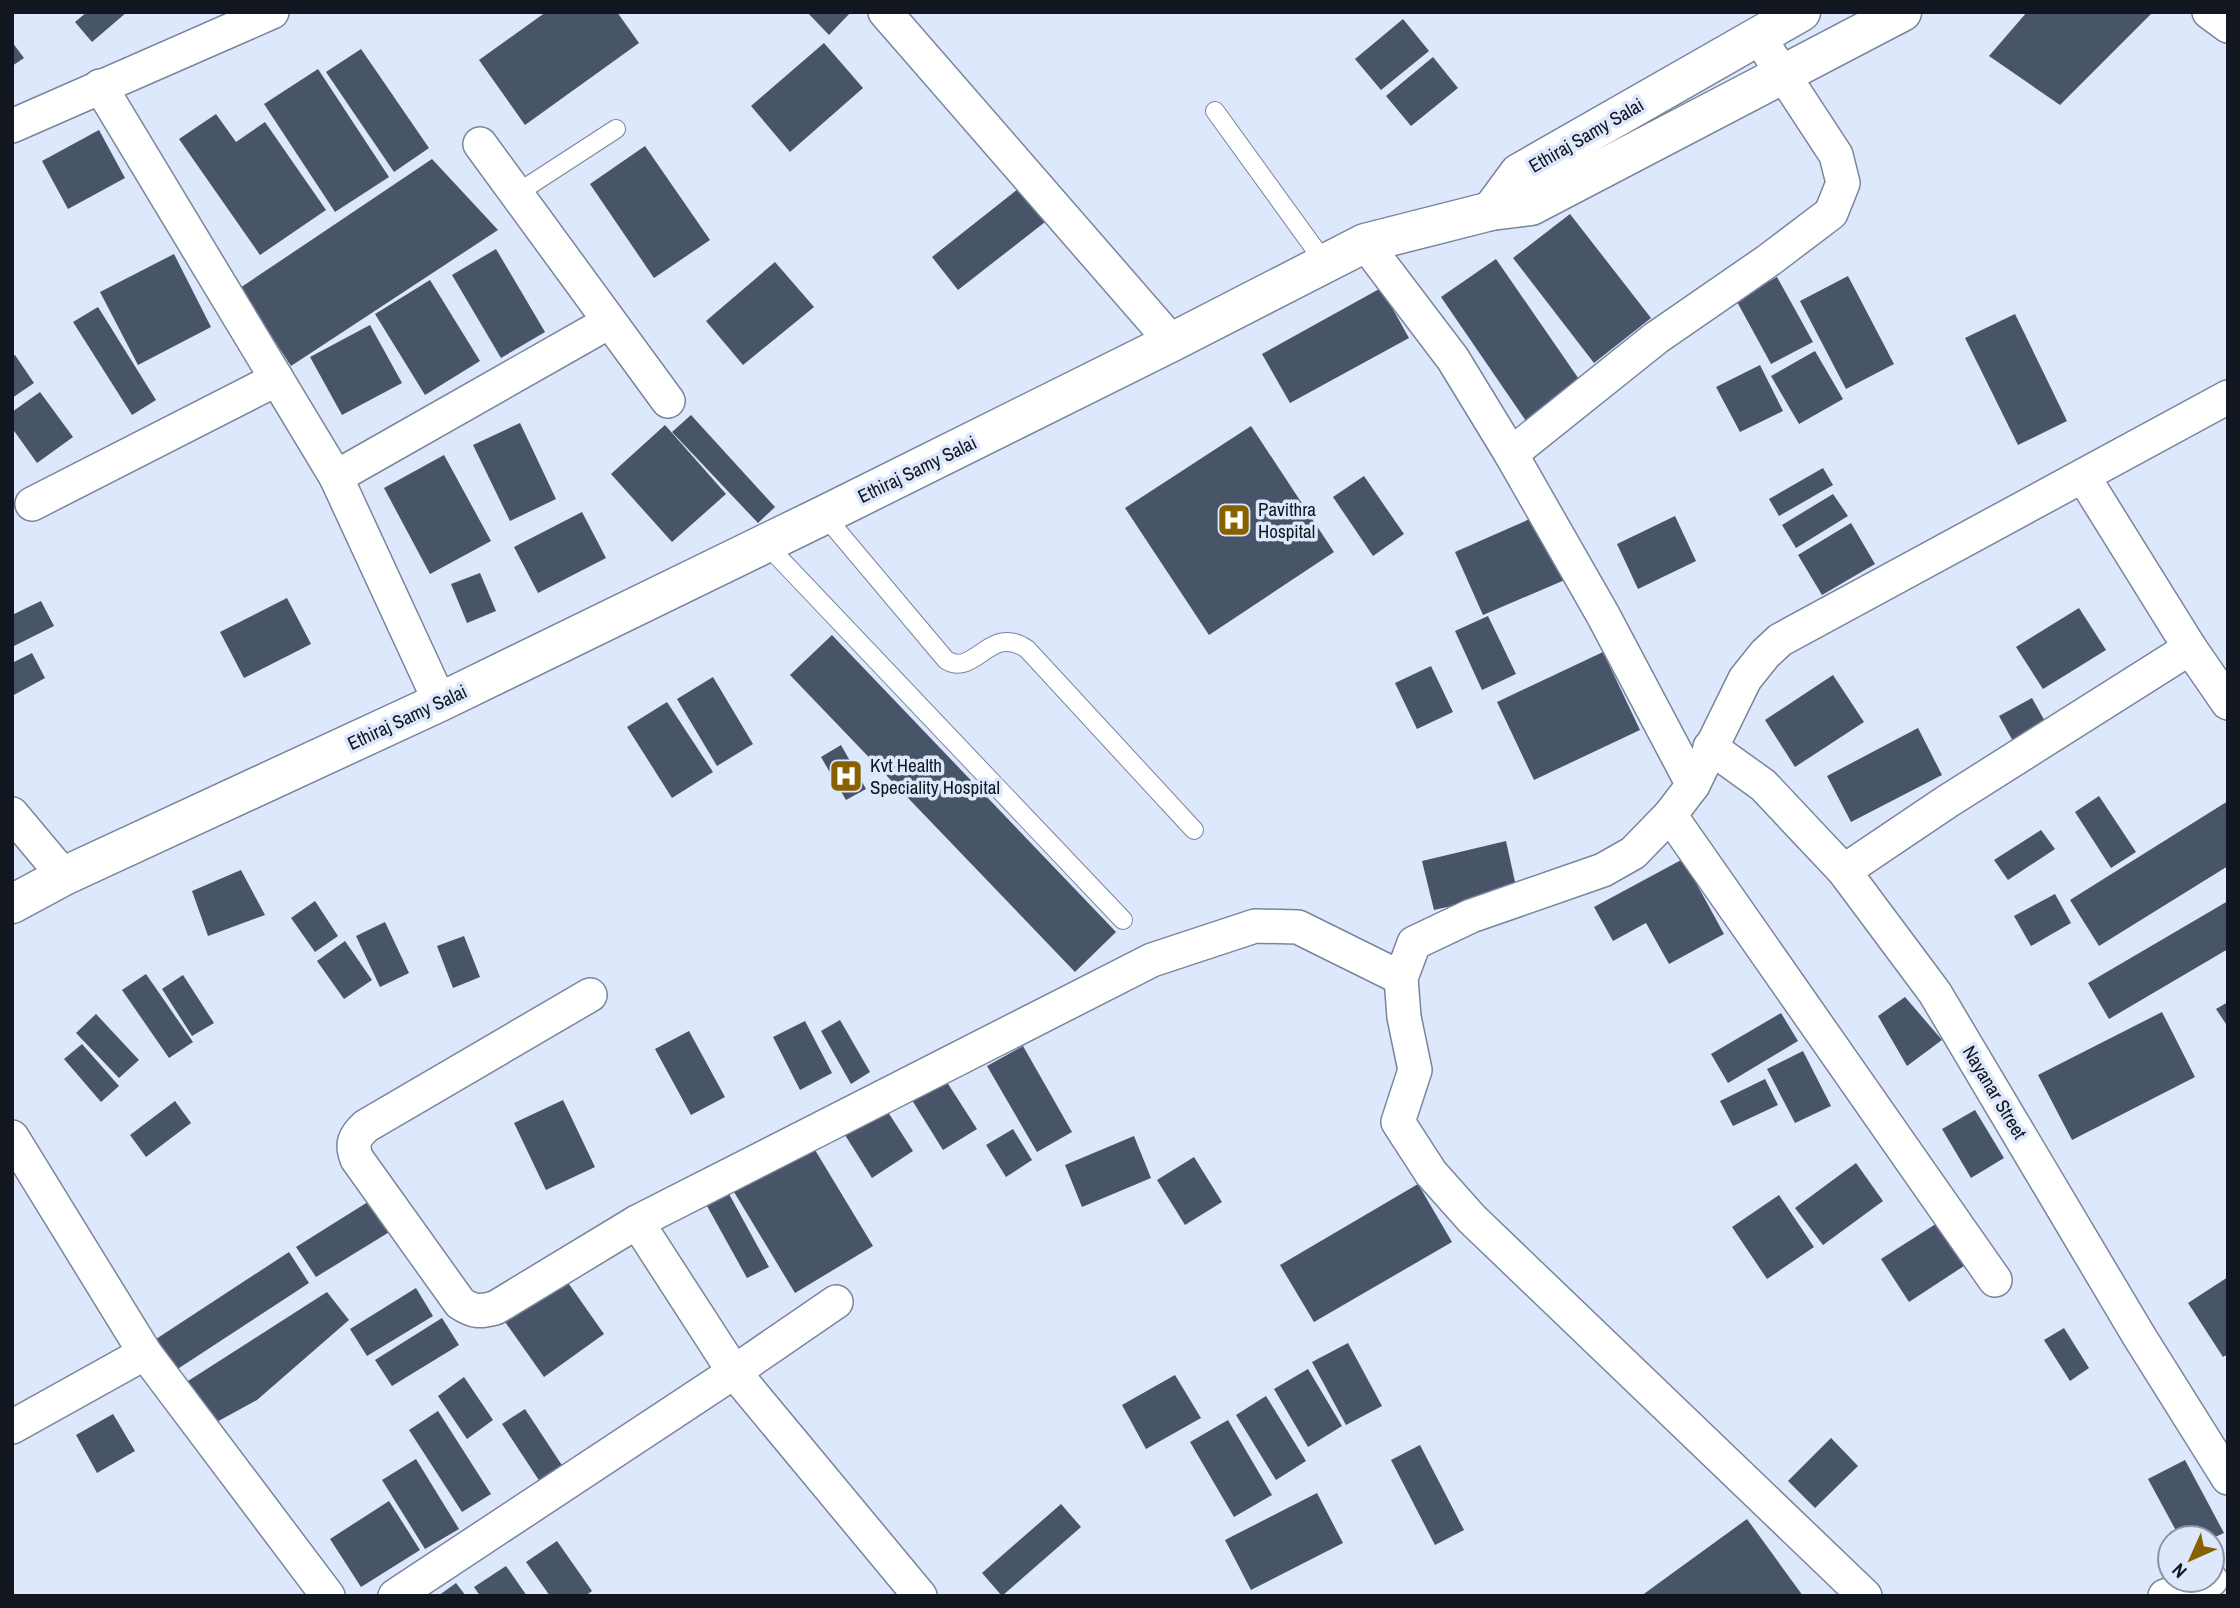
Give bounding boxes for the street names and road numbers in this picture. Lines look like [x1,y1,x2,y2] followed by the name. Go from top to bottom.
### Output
[1524,91,1648,179] street label: Ethiraj Samy Salai
[853,429,981,509] street label: Ethiraj Samy Salai
[343,678,471,756] street label: Ethiraj Samy Salai
[1957,1040,2033,1144] street label: Nayanar Street

